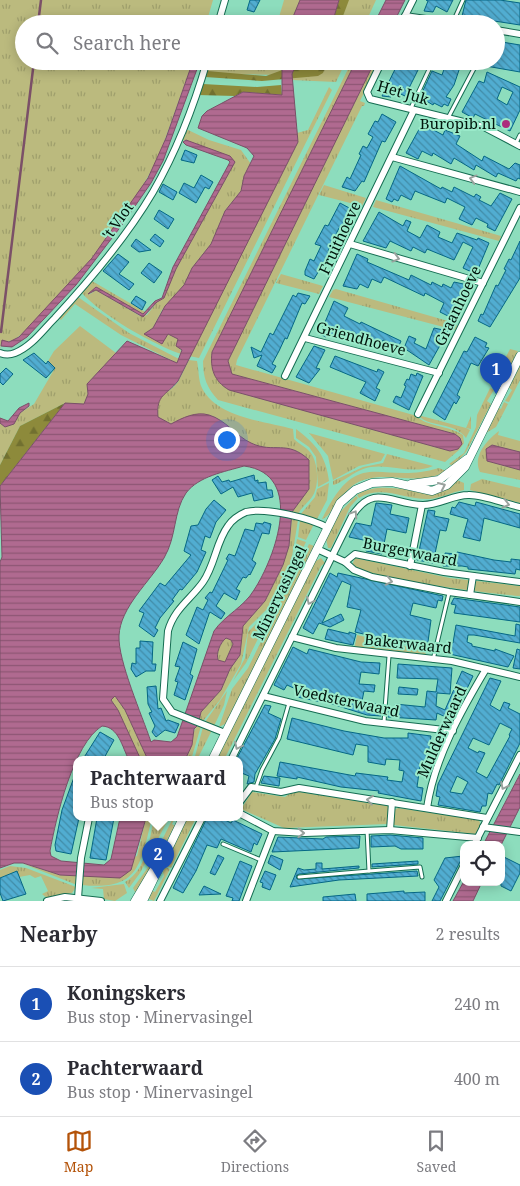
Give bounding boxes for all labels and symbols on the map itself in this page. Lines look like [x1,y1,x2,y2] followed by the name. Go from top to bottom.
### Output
[375,75,432,109] street label: Het Juk
[420,113,496,133] place label: Buropib.nl
[500,118,512,130] marker: Buropib.nl
[469,175,478,185] one-way arrow
[97,198,137,243] street label: 't Vlot
[313,198,365,277] street label: Fruithoeve
[392,253,400,263] one-way arrow
[429,262,485,349] street label: Graanhoeve
[314,316,408,360] street label: Griendhoeve
[480,353,512,394] pin: 1
[214,427,240,453] your location
[437,482,446,492] one-way arrow
[501,498,510,509] one-way arrow
[347,510,357,519] one-way arrow
[361,532,459,570] street label: Burgerwaard
[248,542,311,643] street label: Minervasingel
[385,575,393,585] one-way arrow
[306,595,316,604] one-way arrow
[363,628,453,658] street label: Bakerwaard
[291,679,401,721] street label: Voedsterwaard
[412,682,470,781] street label: Mulderwaard
[234,741,244,750] one-way arrow
[500,781,510,790] one-way arrow
[366,795,374,805] one-way arrow
[297,828,305,838] one-way arrow
[142,838,174,879] pin: 2

